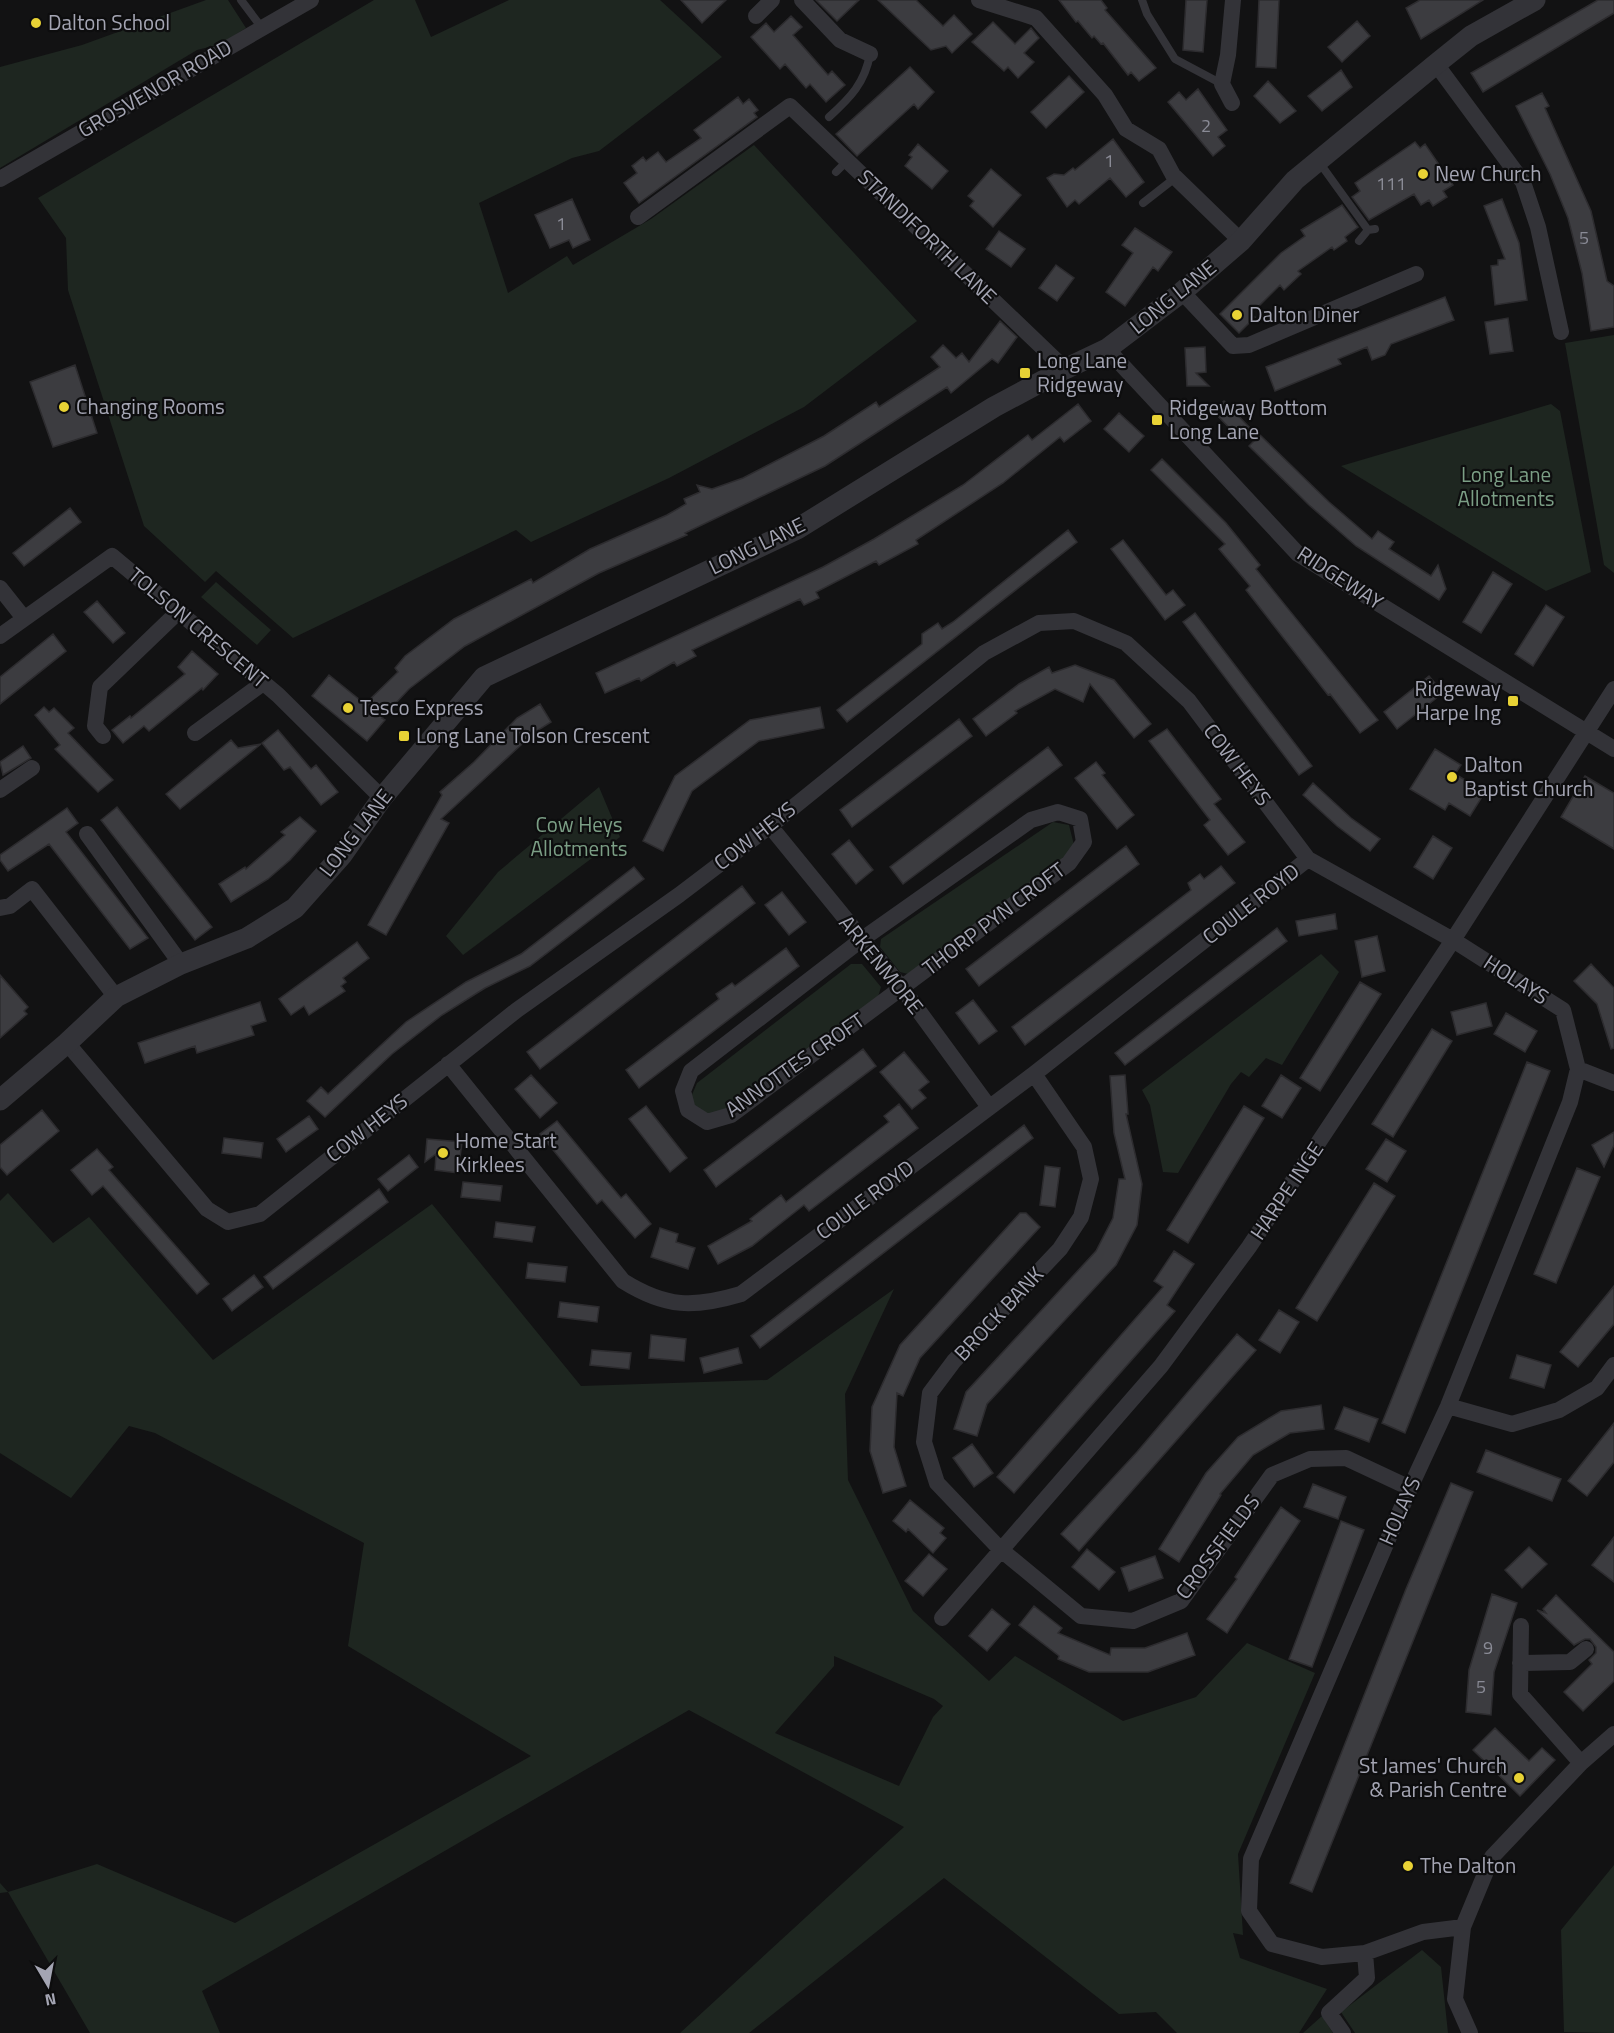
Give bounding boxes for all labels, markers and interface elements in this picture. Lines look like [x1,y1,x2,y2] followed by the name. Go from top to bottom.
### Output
[48,6,170,38] place label: Dalton School
[29,16,43,30] marker: Dalton School
[72,31,237,145] street label: GROSVENOR ROAD
[1201,112,1211,139] house number: 2
[1104,147,1114,174] house number: 1
[1435,157,1542,189] place label: New Church
[851,161,1004,311] street label: STANDIFORTH LANE
[1416,167,1430,181] marker: New Church
[1376,170,1406,197] house number: 111
[556,210,566,237] house number: 1
[1579,224,1589,251] house number: 5
[1122,251,1223,341] street label: LONG LANE
[1249,298,1360,330] place label: Dalton Diner
[1230,308,1244,322] marker: Dalton Diner
[1037,344,1127,400] place label: Long Lane Ridgeway
[1018,366,1032,380] marker: Long Lane Ridgeway
[76,390,225,422] place label: Changing Rooms
[1169,391,1327,447] place label: Ridgeway Bottom Long Lane
[57,400,71,414] marker: Changing Rooms
[1150,413,1164,427] marker: Ridgeway Bottom Long Lane
[1457,458,1555,514] park label: Long Lane Allotments
[703,508,810,582] street label: LONG LANE
[1291,537,1391,617] street label: RIDGEWAY
[122,559,276,695] street label: TOLSON CRESCENT
[1415,672,1501,728] place label: Ridgeway Harpe Ing
[360,691,484,723] place label: Tesco Express
[1506,694,1520,708] marker: Ridgeway Harpe Ing
[341,701,355,715] marker: Tesco Express
[1196,716,1280,812] street label: COW HEYS
[416,719,650,751] place label: Long Lane Tolson Crescent
[397,729,411,743] marker: Long Lane Tolson Crescent
[1464,748,1594,804] place label: Dalton Baptist Church
[1445,770,1459,784] marker: Dalton Baptist Church
[311,782,400,883] street label: LONG LANE
[707,793,802,877] street label: COW HEYS
[530,808,628,864] park label: Cow Heys Allotments
[915,854,1072,983] street label: THORP PYN CROFT
[1195,855,1306,952] street label: COULE ROYD
[832,908,932,1021] street label: ARKENMORE
[1478,946,1555,1012] street label: HOLAYS
[718,1004,871,1124] street label: ANNOTTES CROFT
[319,1085,414,1169] street label: COW HEYS
[455,1124,557,1180] place label: Home Start Kirklees
[1242,1135,1331,1246] street label: HARPE INGE
[436,1146,450,1160] marker: Home Start Kirklees
[808,1152,920,1247] street label: COULE ROYD
[946,1259,1051,1368] street label: BROCK BANK
[1370,1471,1428,1550] street label: HOLAYS
[1167,1487,1267,1605] street label: CROSSFIELDS
[1483,1634,1493,1661] house number: 9
[1476,1673,1486,1700] house number: 5
[1359,1749,1507,1805] place label: St James' Church & Parish Centre
[1512,1771,1526,1785] marker: St James' Church & Parish Centre
[1420,1849,1516,1881] place label: The Dalton
[1401,1859,1415,1873] marker: The Dalton
[18,1955,78,2015] north arrow
[43,1987,58,2013] text: N

